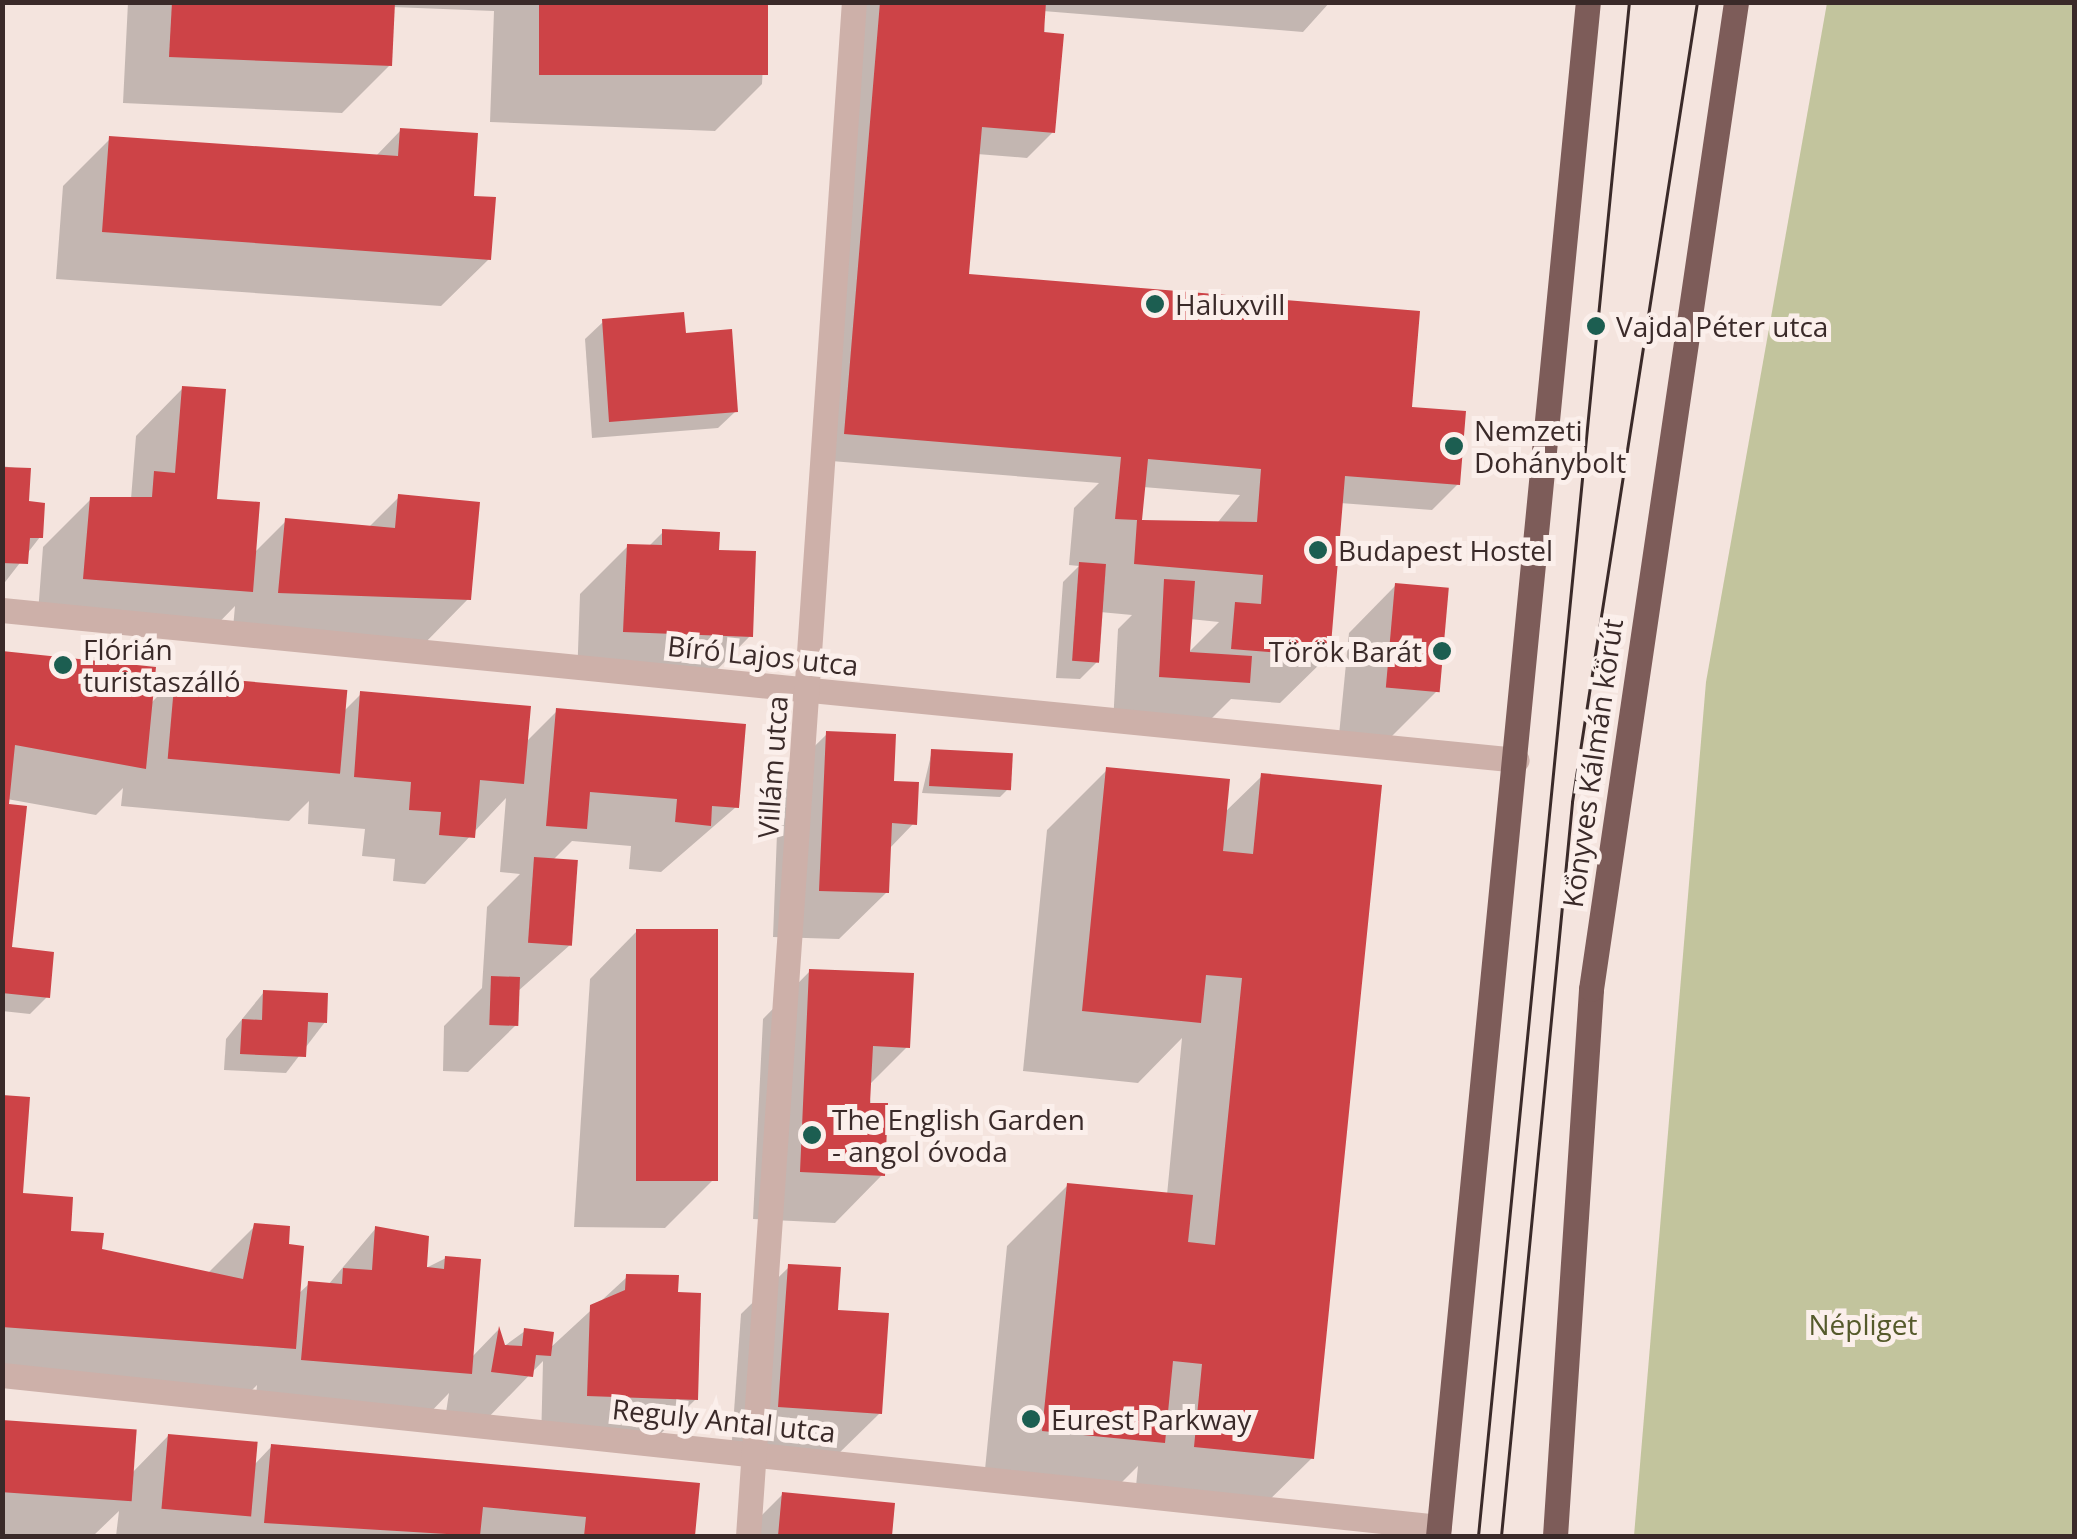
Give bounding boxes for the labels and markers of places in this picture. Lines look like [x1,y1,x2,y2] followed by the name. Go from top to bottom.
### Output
[1175,287,1285,321] place label: Haluxvill
[1144,293,1166,315] marker: Haluxvill
[1616,309,1828,343] place label: Vajda Péter utca
[1585,315,1607,337] marker: Vajda Péter utca
[1474,413,1626,479] place label: Nemzeti Dohánybolt
[1443,435,1465,457] marker: Nemzeti Dohánybolt
[1338,533,1553,567] place label: Budapest Hostel
[1307,539,1329,561] marker: Budapest Hostel
[83,632,241,698] place label: Flórián turistaszálló
[1269,634,1422,668] place label: Török Barát
[1431,640,1453,662] marker: Török Barát
[52,654,74,676] marker: Flórián turistaszálló
[832,1102,1085,1168] place label: The English Garden - angol óvoda
[801,1124,823,1146] marker: The English Garden - angol óvoda
[1051,1402,1251,1436] place label: Eurest Parkway
[1020,1408,1042,1430] marker: Eurest Parkway

